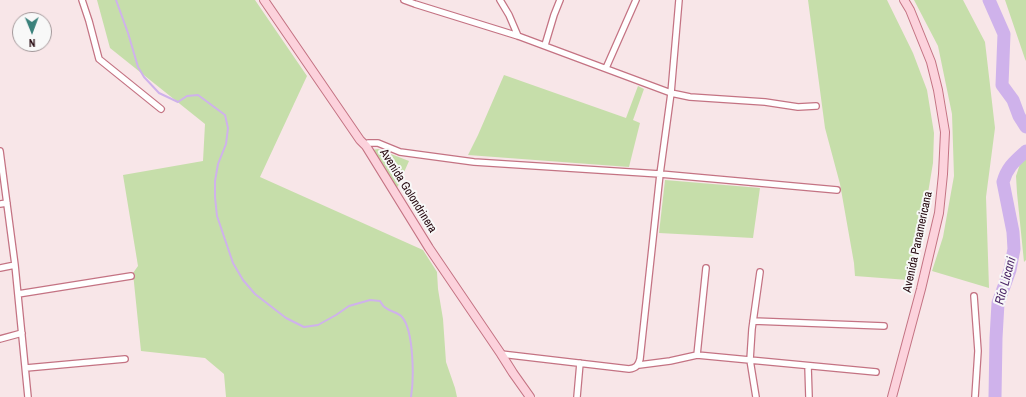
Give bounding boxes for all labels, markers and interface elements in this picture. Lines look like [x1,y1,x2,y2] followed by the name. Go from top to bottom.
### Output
[12,12,52,52] north arrow
[29,36,36,50] text: N
[376,146,440,236] street label: Avenida Golondrinera
[900,190,936,294] street label: Avenida Panamericana
[992,256,1020,306] water label: Río Licani

